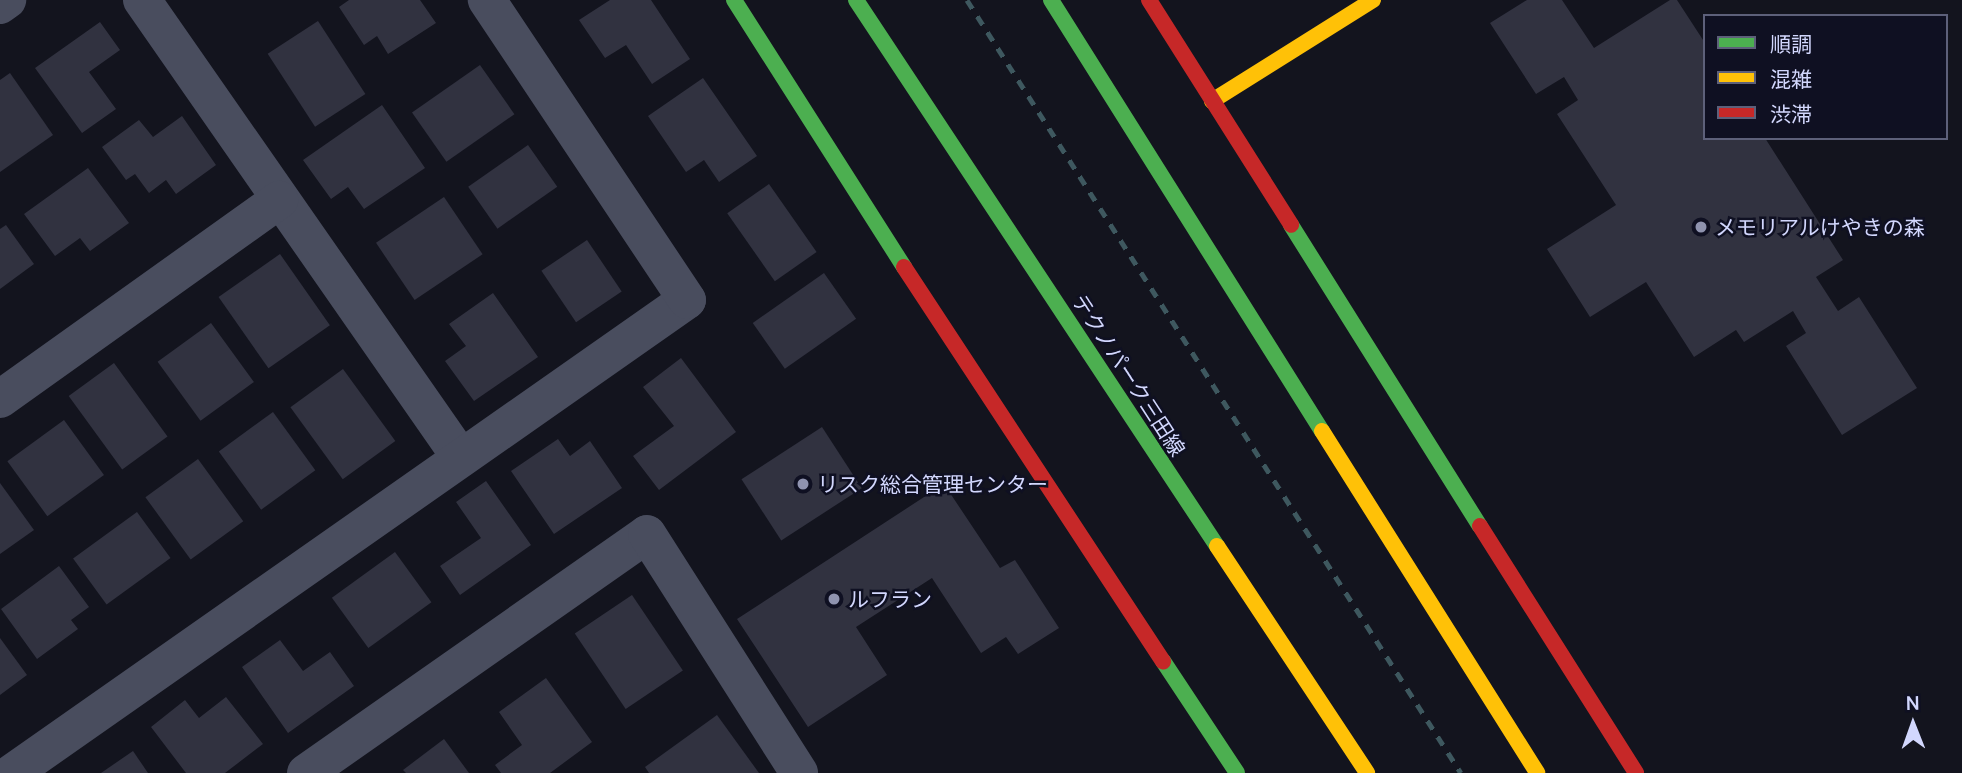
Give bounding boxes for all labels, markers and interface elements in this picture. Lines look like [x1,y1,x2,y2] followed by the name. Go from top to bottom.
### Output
[1703,14,1948,140] legend
[1770,30,1812,58] text: 順調
[1770,65,1812,93] text: 混雑
[1770,100,1812,128] text: 渋滞
[1715,214,1925,240] place label: メモリアルけやきの森
[1693,219,1709,235] marker: メモリアルけやきの森
[1067,289,1191,461] street label: テクノパーク三田線
[817,471,1048,497] place label: リスク総合管理センター
[795,476,811,492] marker: リスク総合管理センター
[848,586,932,612] place label: ルフラン
[826,591,842,607] marker: ルフラン
[1878,689,1948,759] north arrow
[1906,690,1920,716] text: N

